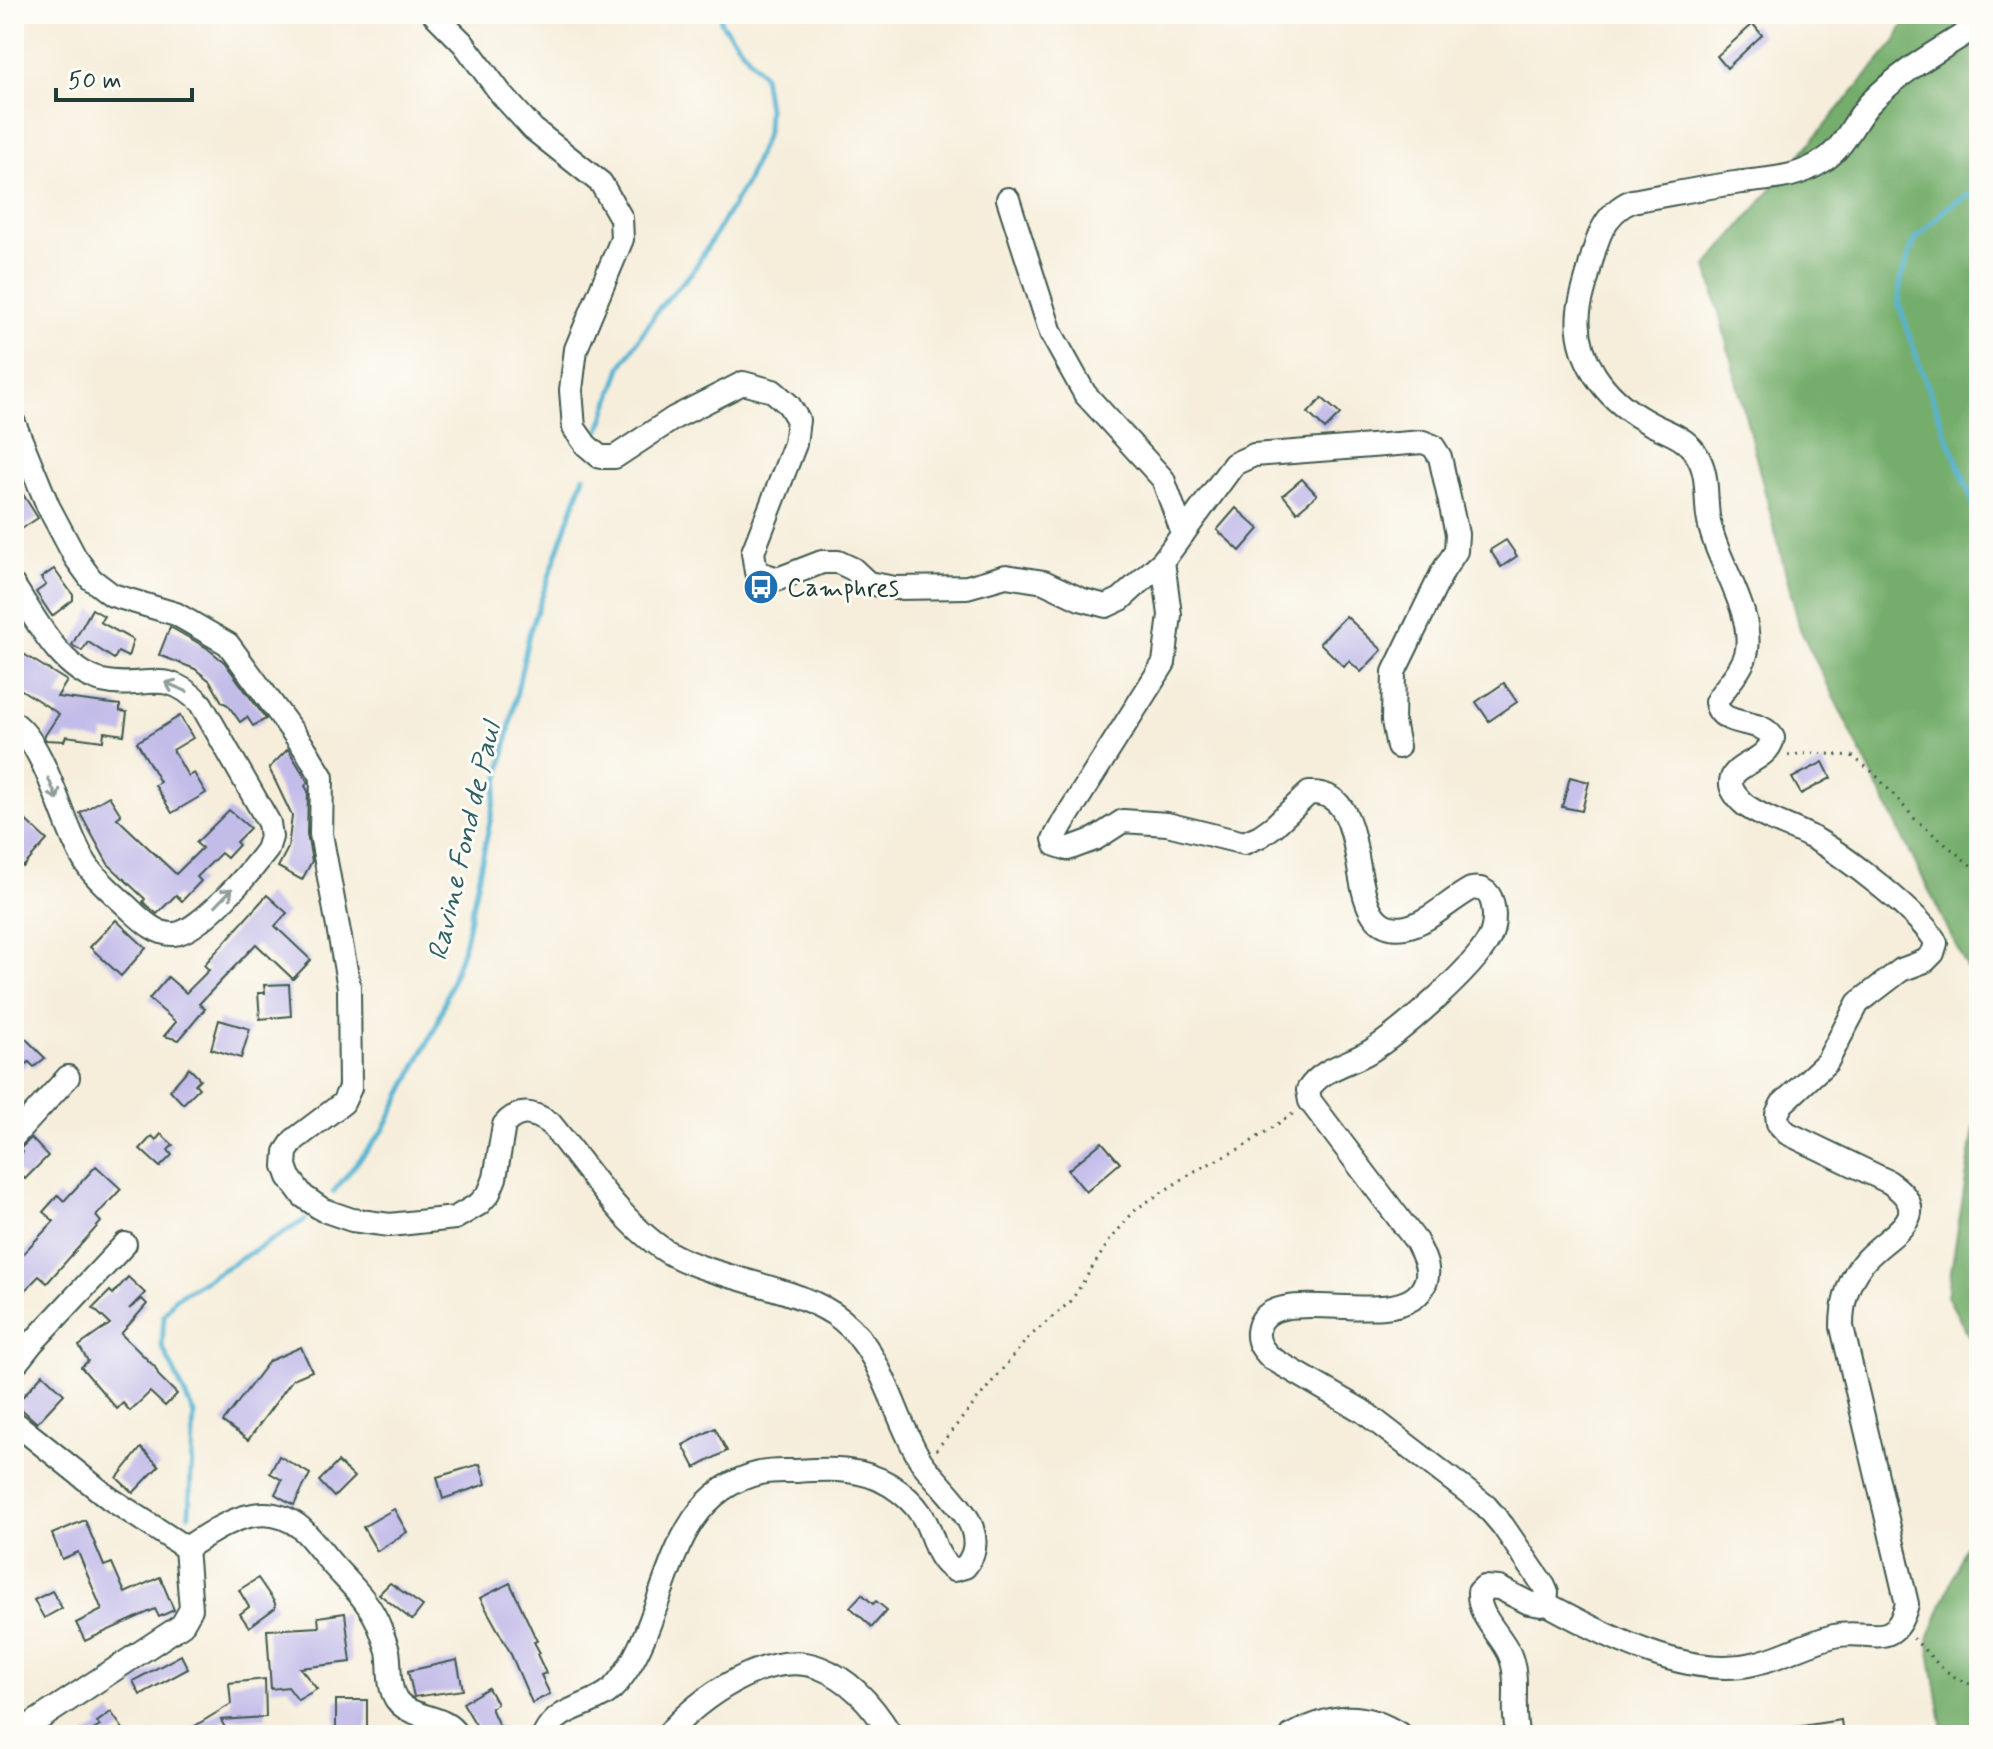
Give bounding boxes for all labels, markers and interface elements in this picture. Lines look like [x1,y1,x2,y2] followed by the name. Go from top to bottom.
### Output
[56,52,192,102] scale bar
[68,66,122,97] text: 50 m
[742,568,780,606] bus stop icon: Camphres
[787,572,899,606] place label: Camphres
[164,679,189,693] one-way arrow
[420,716,512,964] water label: Ravine Fond de Paul
[46,777,61,801] one-way arrow
[214,887,233,907] one-way arrow

